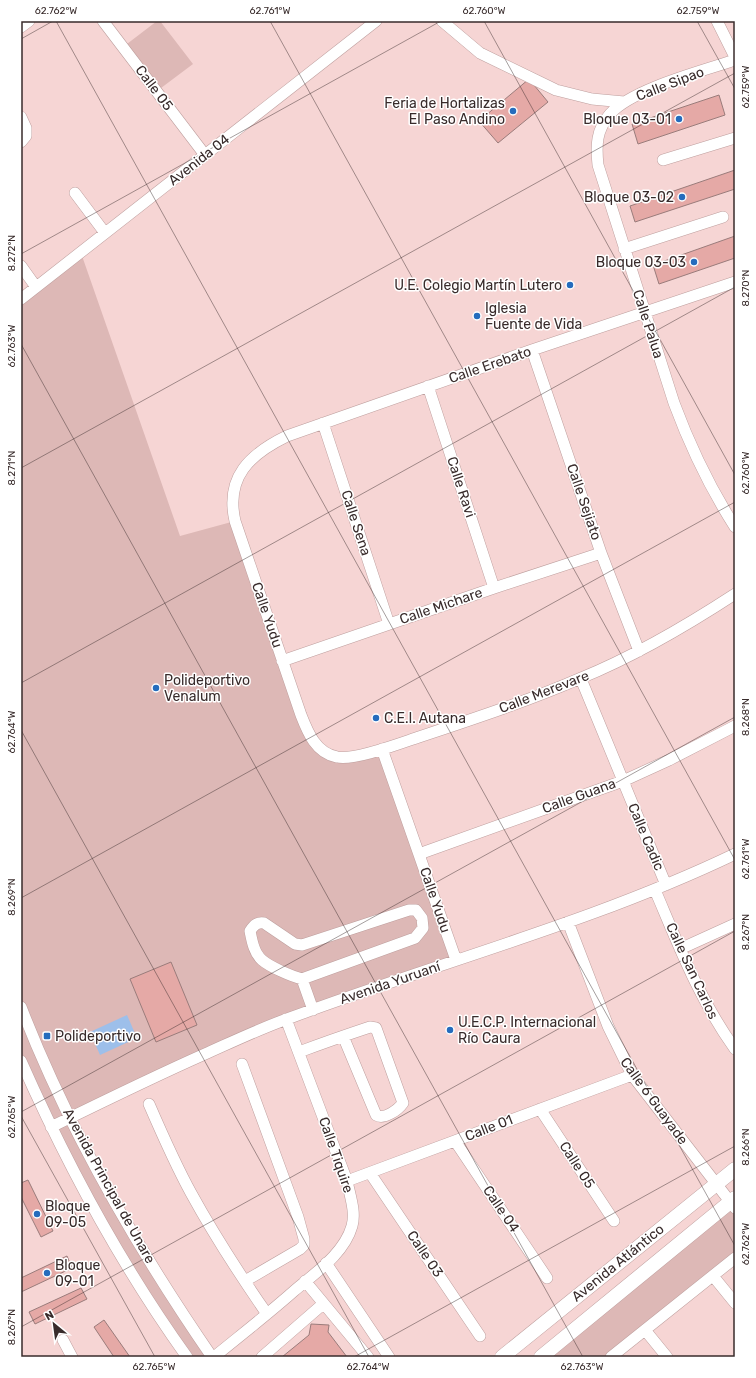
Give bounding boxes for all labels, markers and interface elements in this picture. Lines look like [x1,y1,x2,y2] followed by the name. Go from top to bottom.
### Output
[35,5,77,17] text: 62.762°W
[250,5,290,17] text: 62.761°W
[462,5,506,17] text: 62.760°W
[676,5,720,17] text: 62.759°W
[131,62,177,114] street label: Calle 05
[634,63,706,105] street label: Calle Sipao
[740,65,752,109] text: 62.759°W
[384,95,505,128] place label: Feria de Hortalizas El Paso Andino
[508,106,518,116] marker: Feria de Hortalizas El Paso Andino
[583,111,671,128] place label: Bloque 03-01
[674,114,684,124] marker: Bloque 03-01
[165,131,233,189] street label: Avenida 04
[584,189,674,206] place label: Bloque 03-02
[677,192,687,202] marker: Bloque 03-02
[6,235,18,271] text: 8.272°N
[596,254,686,271] place label: Bloque 03-03
[689,257,699,267] marker: Bloque 03-03
[740,269,752,306] text: 8.270°N
[394,277,562,294] place label: U.E. Colegio Martín Lutero
[565,280,575,290] marker: U.E. Colegio Martín Lutero
[629,287,667,361] street label: Calle Palua
[485,300,582,333] place label: Iglesia Fuente de Vida
[472,311,482,321] marker: Iglesia Fuente de Vida
[6,325,18,367] text: 62.763°W
[447,343,533,387] street label: Calle Erebato
[6,451,18,485] text: 8.271°N
[740,451,752,495] text: 62.760°W
[443,454,479,520] street label: Calle Ravi
[563,462,605,542] street label: Calle Sejiato
[337,488,375,558] street label: Calle Sena
[248,580,286,650] street label: Calle Yudu
[397,584,485,628] street label: Calle Michare
[497,667,592,717] street label: Calle Merevare
[164,672,250,705] place label: Polideportivo Venalum
[151,683,161,693] marker: Polideportivo Venalum
[740,698,752,736] text: 8.268°N
[6,710,18,754] text: 62.764°W
[384,710,466,727] place label: C.E.I. Autana
[371,713,381,723] marker: C.E.I. Autana
[540,775,618,817] street label: Calle Guana
[624,801,668,874] street label: Calle Cadic
[740,839,752,879] text: 62.761°W
[416,865,454,935] street label: Calle Yudu
[6,878,18,916] text: 8.269°N
[740,914,752,950] text: 8.267°N
[662,920,722,1022] street label: Calle San Carlos
[338,958,443,1008] street label: Avenida Yuruaní
[458,1014,596,1047] place label: U.E.C.P. Internacional Río Caura
[445,1025,455,1035] marker: U.E.C.P. Internacional Río Caura
[55,1028,141,1045] place label: Polideportivo
[42,1031,52,1041] marker: Polideportivo
[617,1054,691,1148] street label: Calle 6 Guayade
[6,1096,18,1138] text: 62.765°W
[59,1106,159,1267] street label: Avenida Principal de Unare
[463,1111,515,1145] street label: Calle 01
[315,1115,357,1195] street label: Calle Tiquire
[740,1128,752,1166] text: 8.266°N
[556,1138,598,1192] street label: Calle 05
[479,1182,523,1236] street label: Calle 04
[45,1198,91,1231] place label: Bloque 09-05
[32,1209,42,1219] marker: Bloque 09-05
[568,1221,668,1305] street label: Avenida Atlántico
[740,1223,752,1265] text: 62.762°W
[403,1228,447,1280] street label: Calle 03
[55,1257,101,1290] place label: Bloque 09-01
[42,1268,52,1278] marker: Bloque 09-01
[34,1304,74,1344] north arrow
[43,1308,56,1323] text: N
[6,1309,18,1345] text: 8.267°N
[133,1361,175,1373] text: 62.765°W
[346,1361,390,1373] text: 62.764°W
[561,1361,603,1373] text: 62.763°W

